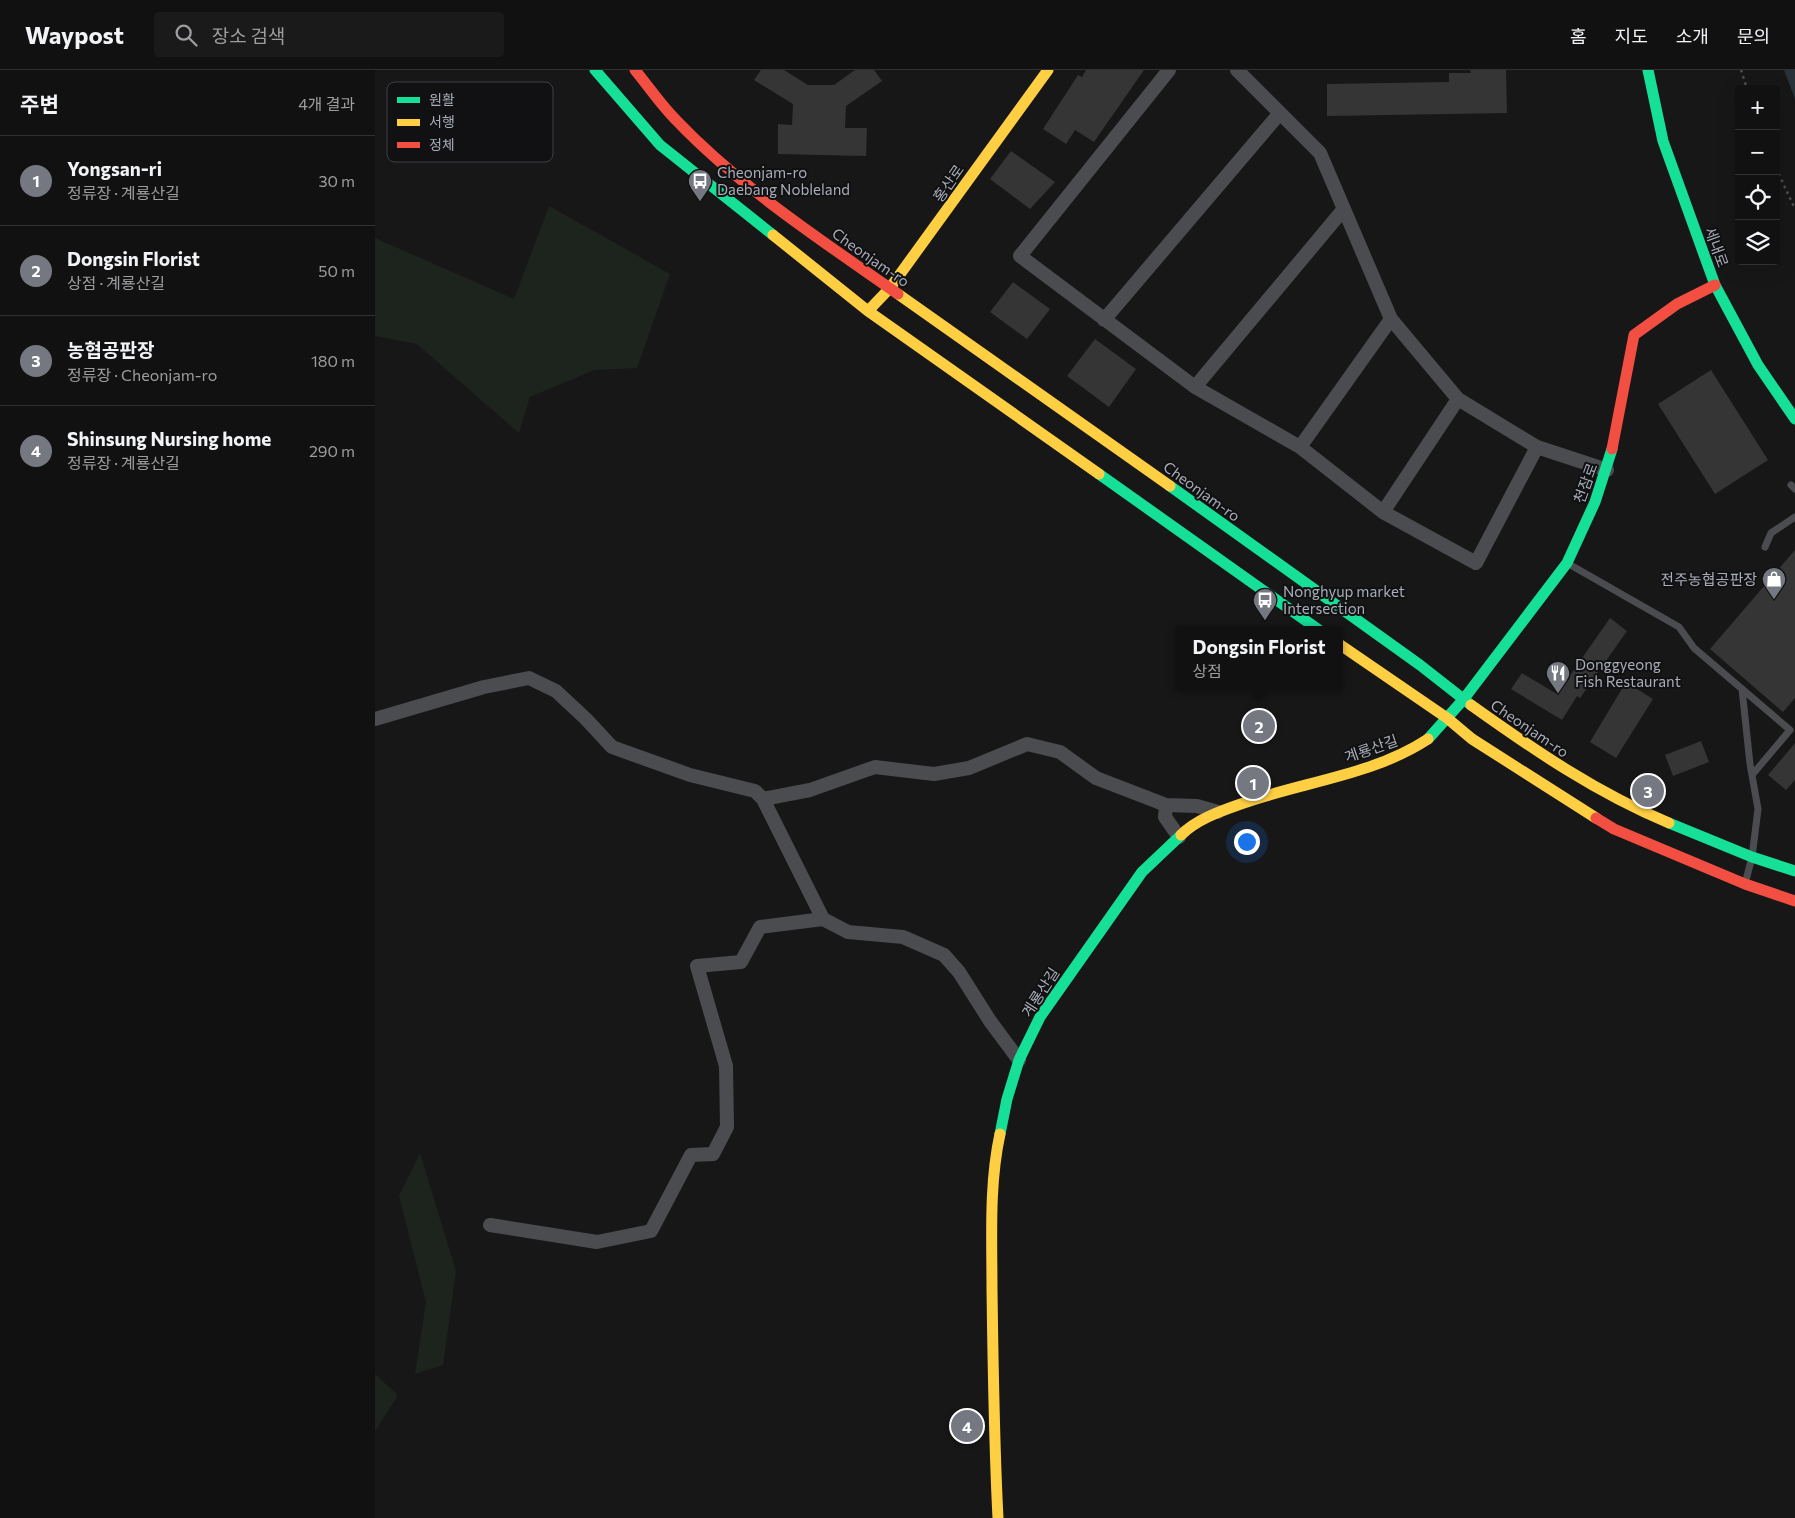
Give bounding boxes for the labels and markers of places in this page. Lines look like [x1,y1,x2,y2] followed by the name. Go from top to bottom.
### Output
[717,163,850,198] place label: Cheonjam-ro Daebang Nobleland
[687,168,713,202] bus stop icon: Cheonjam-ro Daebang Nobleland
[1761,566,1787,600] shop icon: 전주농협공판장
[1660,570,1757,588] place label: 전주농협공판장
[1283,582,1405,617] place label: Nonghyup market Intersection
[1252,587,1278,621] bus stop icon: Nonghyup market Intersection
[1575,655,1681,690] place label: Donggyeong Fish Restaurant
[1545,660,1571,694] restaurant icon: Donggyeong Fish Restaurant
[1243,707,1275,745] pin: 2
[1237,764,1269,802] pin: 1
[1632,772,1664,810] pin: 3
[951,1407,983,1445] pin: 4

